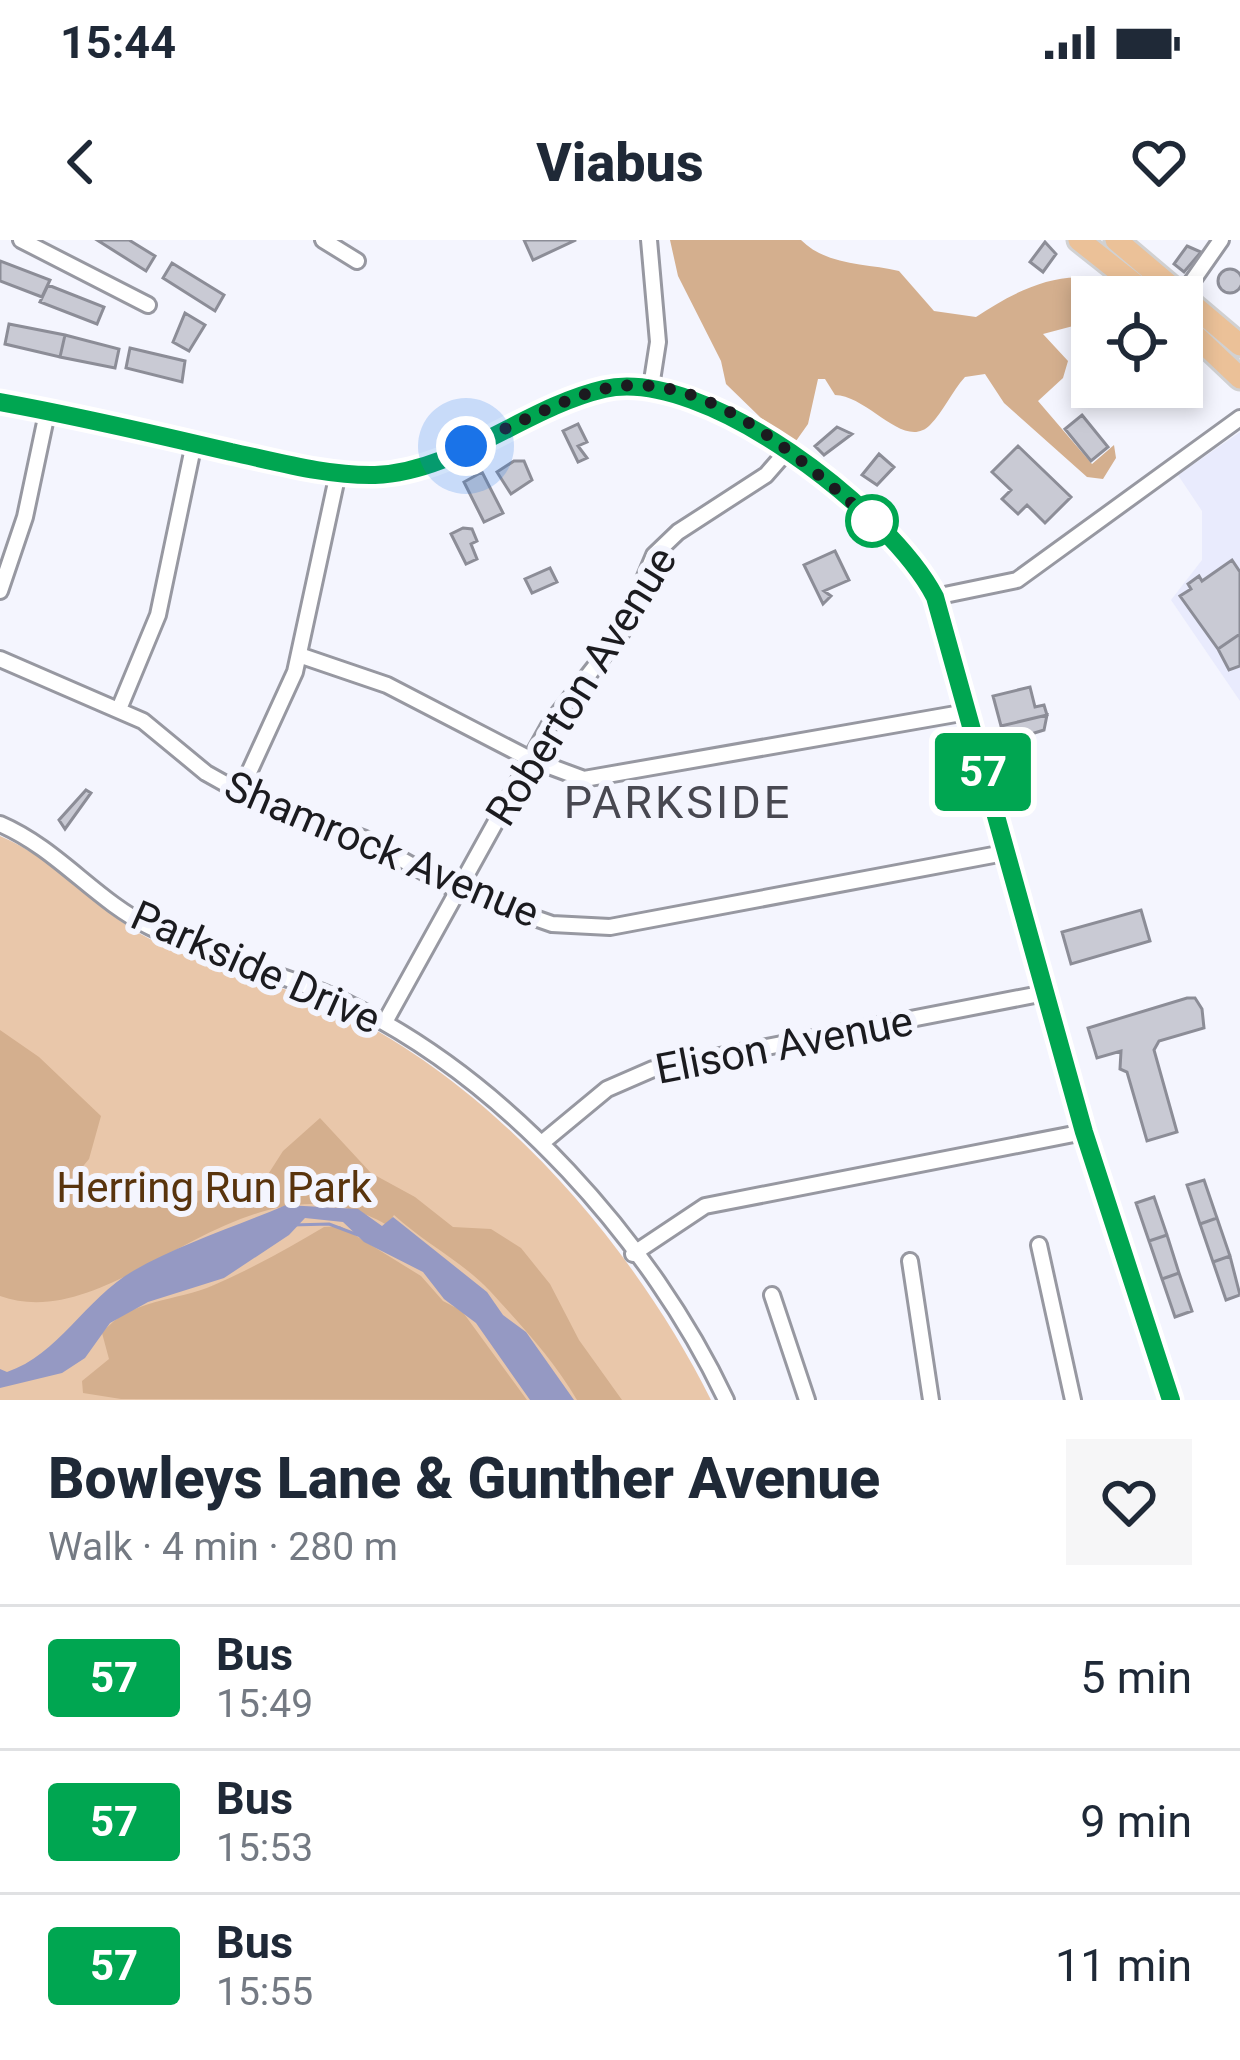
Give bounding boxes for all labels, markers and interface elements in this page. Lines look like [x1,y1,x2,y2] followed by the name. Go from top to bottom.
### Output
[60,16,176,69] text: 15:44
[48,129,114,195] icon: back
[1126,129,1192,195] icon: heart
[536,131,704,194] text: Viabus
[1071,276,1203,408] map controls
[1071,276,1203,408] button: locate
[436,416,496,476] your location
[847,496,897,546] unlabelled marker
[476,538,686,834] street label: Roberton Avenue
[929,733,1037,811] line badge: 57
[959,747,1007,796] text: 57
[218,761,546,937] street label: Shamrock Avenue
[564,776,792,829] district label: PARKSIDE
[124,890,388,1044] street label: Parkside Drive
[651,996,917,1094] street label: Elison Avenue
[56,1163,372,1212] park label: Herring Run Park
[1066,1439,1192,1565] button: heart
[48,1445,880,1512] text: Bowleys Lane & Gunther Avenue
[48,1524,398,1570] text: Walk · 4 min · 280 m
[216,1628,293,1681] text: Bus
[1080,1651,1192,1704] text: 5 min
[90,1653,138,1702] text: 57
[216,1681,313,1727] text: 15:49
[216,1772,293,1825] text: Bus
[1080,1795,1192,1848] text: 9 min
[90,1797,138,1846] text: 57
[216,1825,313,1871] text: 15:53
[216,1916,293,1969] text: Bus
[1055,1939,1192,1992] text: 11 min
[90,1941,138,1990] text: 57
[216,1969,313,2015] text: 15:55

